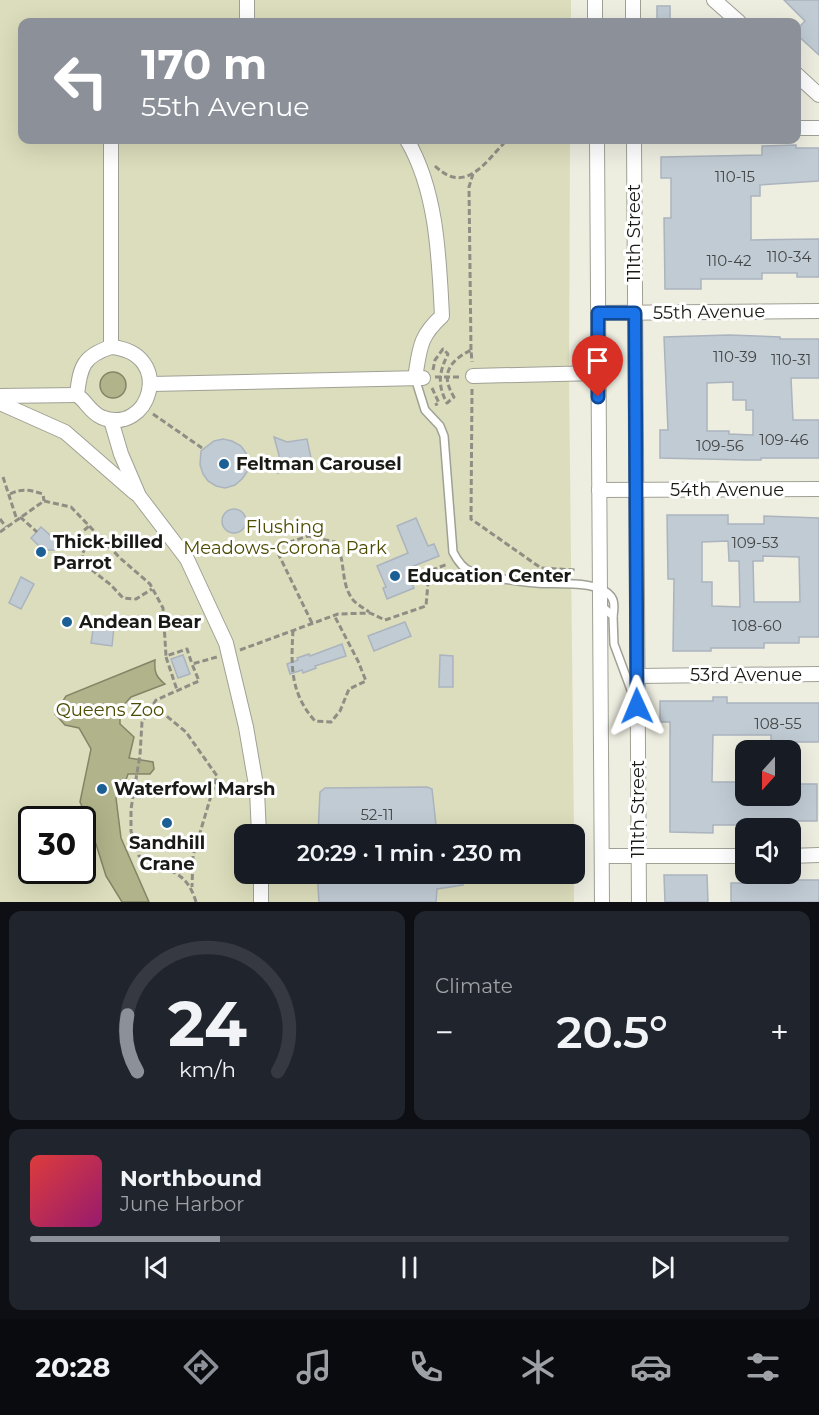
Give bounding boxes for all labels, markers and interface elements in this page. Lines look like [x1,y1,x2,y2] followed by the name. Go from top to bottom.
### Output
[141,38,267,90] text: 170 m
[42,42,120,120] icon: left
[141,90,310,123] text: 55th Avenue
[715,167,755,186] house number: 110-15
[623,184,645,282] street label: 111th Street
[767,247,811,266] house number: 110-34
[706,251,752,270] house number: 110-42
[653,300,766,324] street label: 55th Avenue
[572,335,623,397] pin
[581,344,614,377] icon: arrive
[713,347,757,366] house number: 110-39
[771,350,811,369] house number: 110-31
[759,430,809,449] house number: 109-46
[696,436,744,455] house number: 109-56
[236,453,402,475] place label: Feltman Carousel
[217,457,231,471] marker: Feltman Carousel
[670,479,784,501] street label: 54th Avenue
[183,516,387,559] park label: Flushing Meadows-Corona Park
[53,531,163,574] place label: Thick-billed Parrot
[731,533,779,552] house number: 109-53
[34,545,48,559] marker: Thick-billed Parrot
[407,565,572,587] place label: Education Center
[388,569,402,583] marker: Education Center
[78,611,201,633] place label: Andean Bear
[60,615,74,629] marker: Andean Bear
[732,616,782,635] house number: 108-60
[690,664,802,686] street label: 53rd Avenue
[605,674,669,738] position arrow
[56,699,164,721] park label: Queens Zoo
[754,714,802,733] house number: 108-55
[735,740,801,806] north arrow
[735,740,801,884] map controls
[627,760,649,858] street label: 111th Street
[114,778,275,800] place label: Waterfowl Marsh
[95,782,109,796] marker: Waterfowl Marsh
[360,805,394,824] house number: 52-11
[18,806,96,884] speed limit sign: 30
[160,816,174,830] marker: Sandhill Crane
[735,818,801,884] button: sound
[129,832,205,875] place label: Sandhill Crane
[297,840,522,867] text: 20:29 · 1 min · 230 m
[435,974,513,998] text: Climate
[167,986,247,1062] text: 24
[556,1004,668,1059] text: 20.5°
[435,1012,454,1052] text: −
[770,1012,789,1052] text: +
[178,1057,236,1083] text: km/h
[120,1165,262,1192] text: Northbound
[120,1192,244,1216] text: June Harbor
[140,1251,173,1284] icon: previous
[393,1251,426,1284] icon: pause
[646,1251,679,1284] icon: next
[180,1346,222,1388] icon: directions
[293,1346,335,1388] icon: music
[405,1346,447,1388] icon: phone
[517,1346,559,1388] icon: climate
[630,1346,672,1388] icon: car
[742,1346,784,1388] icon: filters
[35,1351,110,1384] text: 20:28

